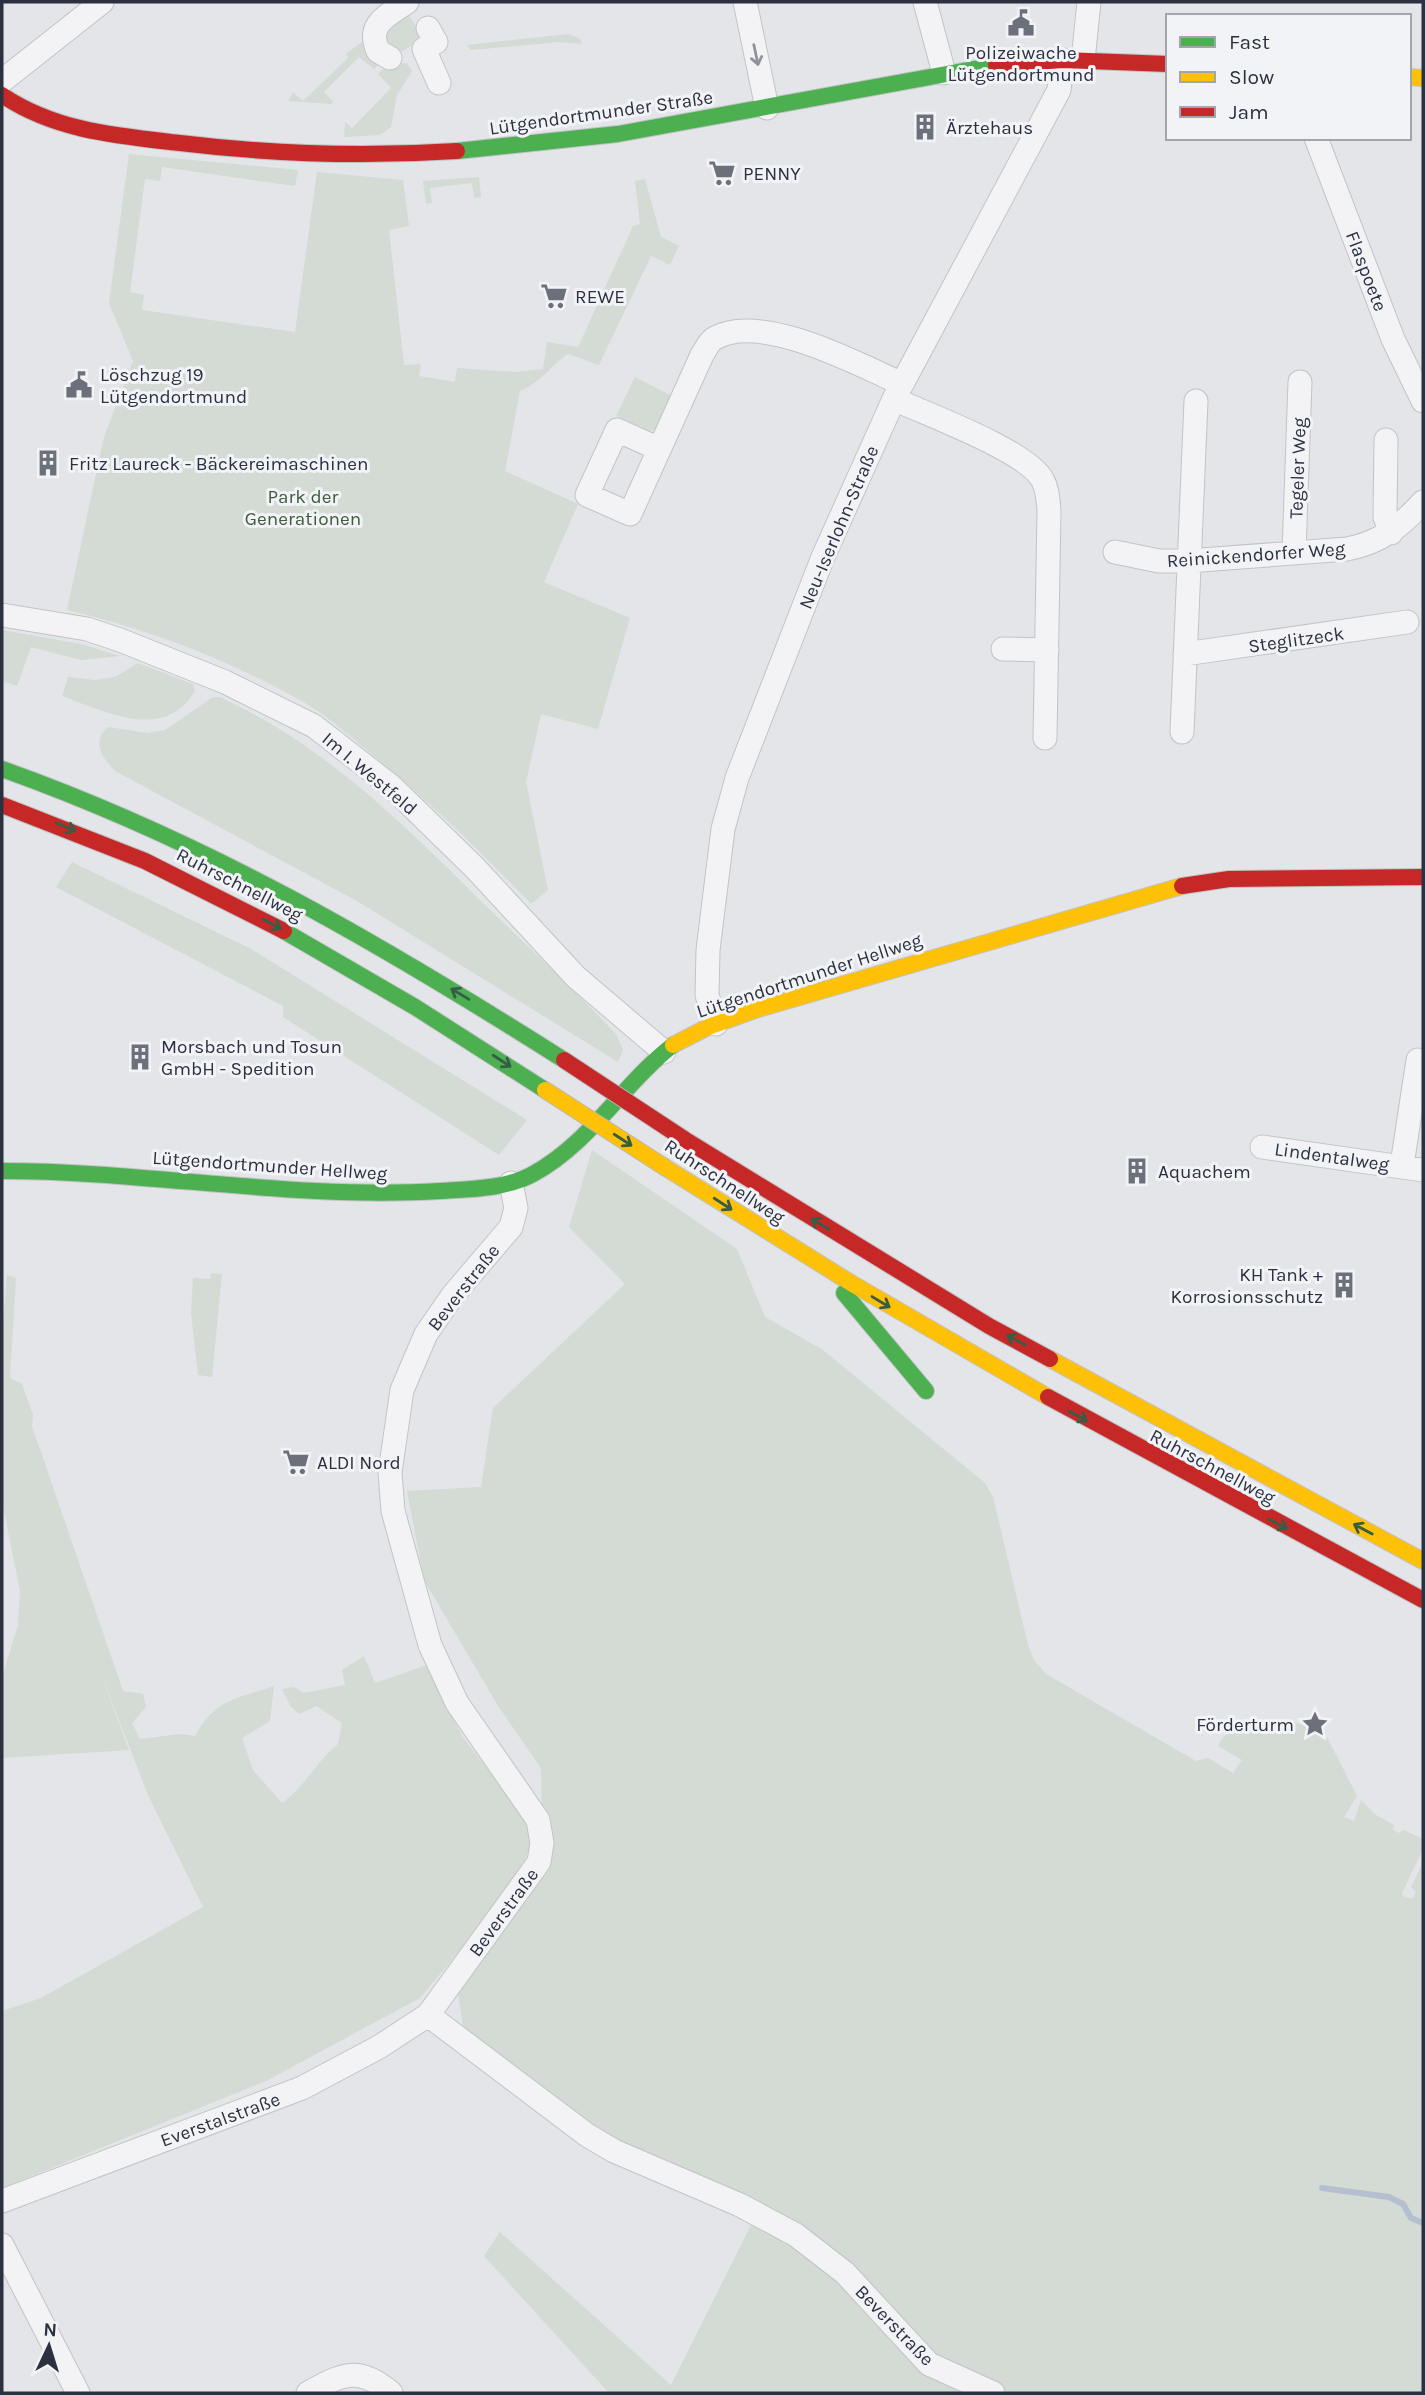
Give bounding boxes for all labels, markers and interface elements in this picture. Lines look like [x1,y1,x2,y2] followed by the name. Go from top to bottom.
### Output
[1006,8,1036,38] public building icon: Polizeiwache Lütgendortmund
[1166,14,1411,140] legend
[1229,30,1270,54] text: Fast
[947,42,1095,86] place label: Polizeiwache Lütgendortmund
[750,43,764,66] one-way arrow
[1229,65,1274,89] text: Slow
[488,86,714,140] street label: Lütgendortmunder Straße
[1229,100,1269,124] text: Jam
[910,112,940,142] building icon: Ärztehaus
[946,117,1033,139] place label: Ärztehaus
[707,158,737,188] supermarket icon: PENNY
[743,163,801,185] place label: PENNY
[1341,228,1391,314] street label: Flaspoete
[539,281,569,311] supermarket icon: REWE
[575,286,625,308] place label: REWE
[100,364,247,408] place label: Löschzug 19 Lütgendortmund
[64,370,94,400] public building icon: Löschzug 19 Lütgendortmund
[1285,417,1311,519] street label: Tegeler Weg
[795,442,883,612] street label: Neu-Iserlohn-Straße
[33,448,63,478] building icon: Fritz Laureck - Bäckereimaschinen
[69,453,368,475] place label: Fritz Laureck - Bäckereimaschinen
[245,486,361,530] park label: Park der Generationen
[1166,538,1346,572] street label: Reinickendorfer Weg
[1247,622,1346,658] street label: Steglitzeck
[317,728,421,820] street label: Im I. Westfeld
[55,822,77,835] one-way arrow
[173,844,307,926] street label: Ruhrschnellweg
[261,918,282,931] one-way arrow
[694,929,925,1023] street label: Lütgendortmunder Hellweg
[450,987,470,1001] one-way arrow
[161,1036,342,1080] place label: Morsbach und Tosun GmbH - Spedition
[125,1042,155,1072] building icon: Morsbach und Tosun GmbH - Spedition
[492,1054,511,1069] one-way arrow
[613,1133,632,1147] one-way arrow
[660,1135,789,1229] street label: Ruhrschnellweg
[1273,1138,1391,1176] street label: Lindentalweg
[152,1147,388,1185] street label: Lütgendortmunder Hellweg
[1122,1156,1152,1186] building icon: Aquachem
[1158,1161,1251,1183] place label: Aquachem
[713,1197,732,1212] one-way arrow
[811,1217,831,1231] one-way arrow
[423,1240,504,1335] street label: Beverstraße
[1171,1264,1323,1308] place label: KH Tank + Korrosionsschutz
[1329,1270,1359,1300] building icon: KH Tank + Korrosionsschutz
[870,1295,890,1309] one-way arrow
[1006,1333,1026,1347] one-way arrow
[1067,1409,1087,1423] one-way arrow
[1146,1425,1279,1509] street label: Ruhrschnellweg
[281,1447,311,1477] supermarket icon: ALDI Nord
[317,1452,401,1474] place label: ALDI Nord
[1267,1518,1287,1532] one-way arrow
[1353,1522,1374,1535] one-way arrow
[1300,1709,1330,1739] place icon: Förderturm
[1196,1714,1294,1736] place label: Förderturm
[464,1864,543,1961] street label: Beverstraße
[158,2088,283,2152] street label: Everstalstraße
[850,2281,938,2371] street label: Beverstraße
[14,2311,84,2381] north arrow
[43,2319,58,2341] text: N

